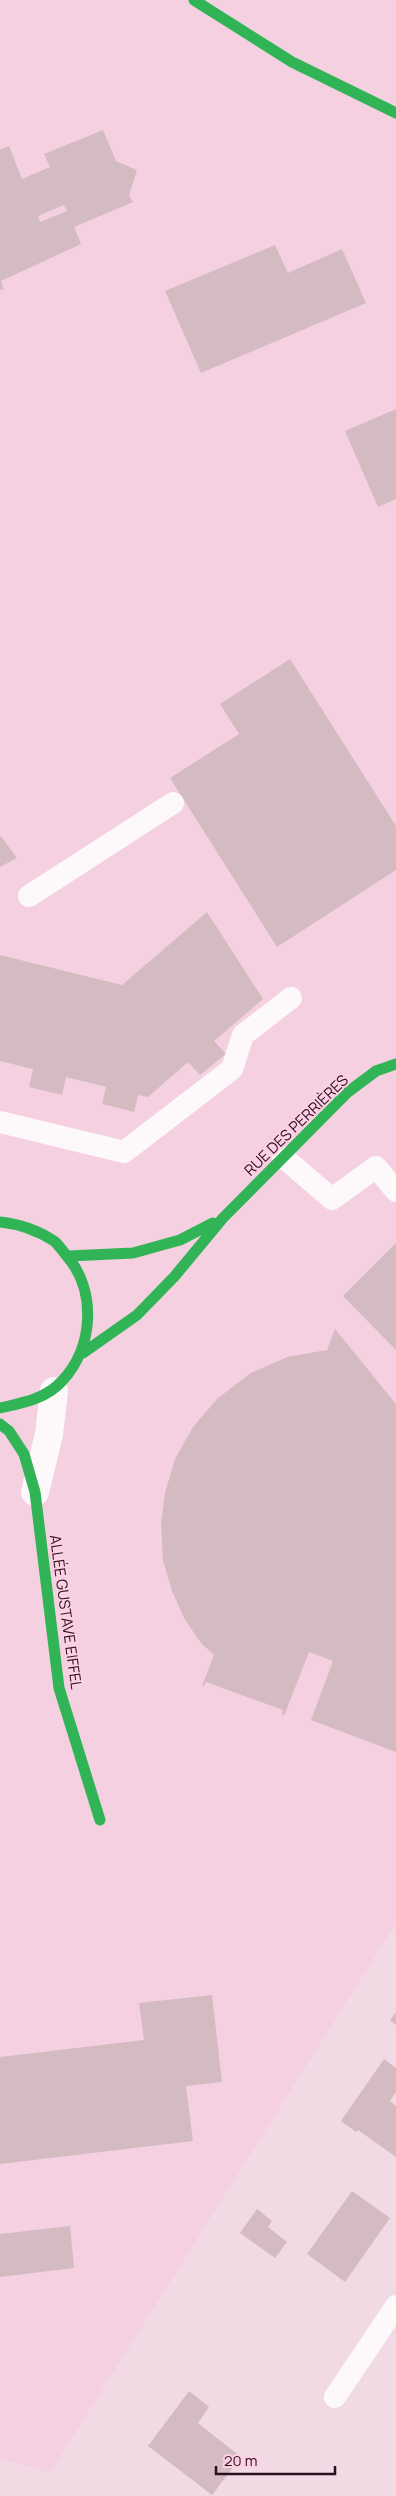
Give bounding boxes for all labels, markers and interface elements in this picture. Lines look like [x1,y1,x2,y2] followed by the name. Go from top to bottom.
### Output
[239,1070,353,1180] street label: RUE DES PERRIÈRES
[45,1533,87,1691] street label: ALLÉE GUSTAVE EIFFEL
[216,2444,335,2476] scale bar
[224,2450,257,2471] text: 20 m

